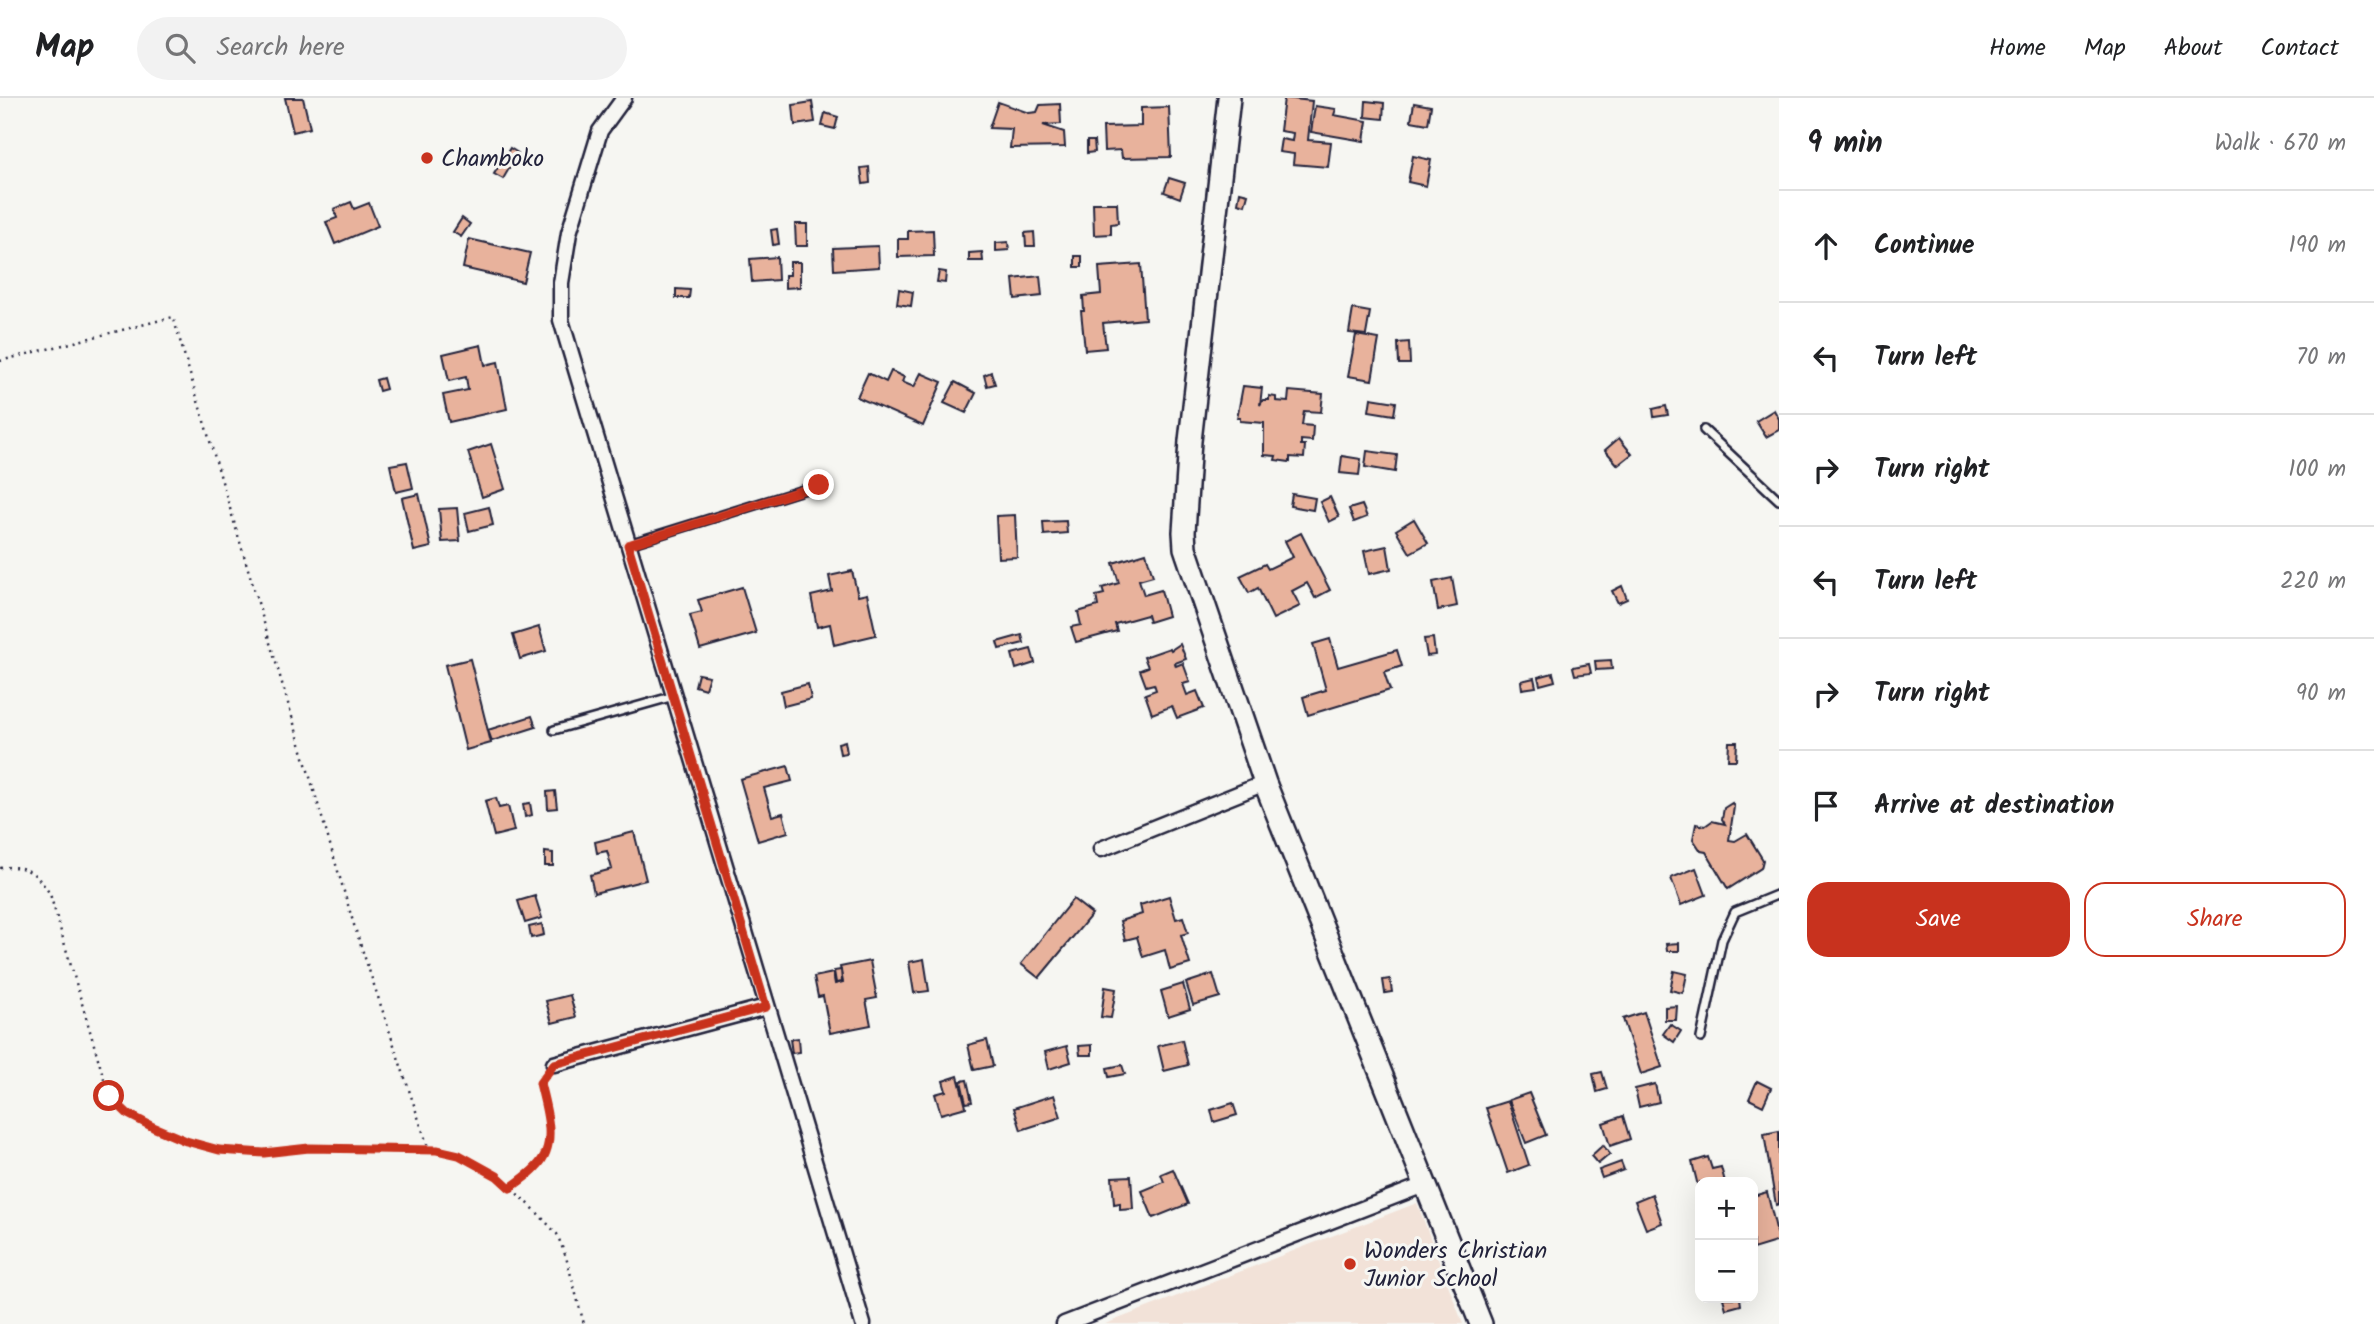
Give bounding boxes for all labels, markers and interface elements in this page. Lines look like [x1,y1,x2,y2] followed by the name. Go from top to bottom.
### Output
[137,17,627,80] search box
[35,22,95,75] text: Map
[217,27,345,69] text: Search here
[161,29,199,67] icon: search
[1989,29,2046,68] text: Home
[2084,29,2126,68] text: Map
[2164,29,2222,68] text: About
[2260,29,2339,68] text: Contact
[1807,120,1883,168] text: 9 min
[2214,126,2346,162] text: Walk · 670 m
[441,140,544,179] place label: Chamboko
[419,150,435,166] marker: Chamboko
[1874,225,1975,267] text: Continue
[1807,227,1845,265] icon: ahead
[2289,228,2346,264] text: 190 m
[1874,337,1977,379] text: Turn left
[1807,339,1845,377] icon: left
[2296,340,2346,376] text: 70 m
[1874,449,1990,491] text: Turn right
[1807,451,1845,489] icon: right
[2288,452,2346,488] text: 100 m
[803,469,834,500] route end
[1874,561,1977,603] text: Turn left
[1807,563,1845,601] icon: left
[2280,564,2346,600] text: 220 m
[1874,673,1990,715] text: Turn right
[1807,675,1845,713] icon: right
[2296,676,2346,712] text: 90 m
[1874,785,2114,827] text: Arrive at destination
[1807,787,1845,825] icon: arrive
[1807,882,2070,957] button: Save
[2084,882,2346,957] button: Share
[93,1080,124,1111] route start
[1695,1177,1758,1303] map controls
[1695,1177,1758,1240] button: +
[1364,1232,1547,1299] place label: Wonders Christian Junior School
[1695,1240,1758,1303] button: −
[1342,1256,1358,1272] marker: Wonders Christian Junior School

